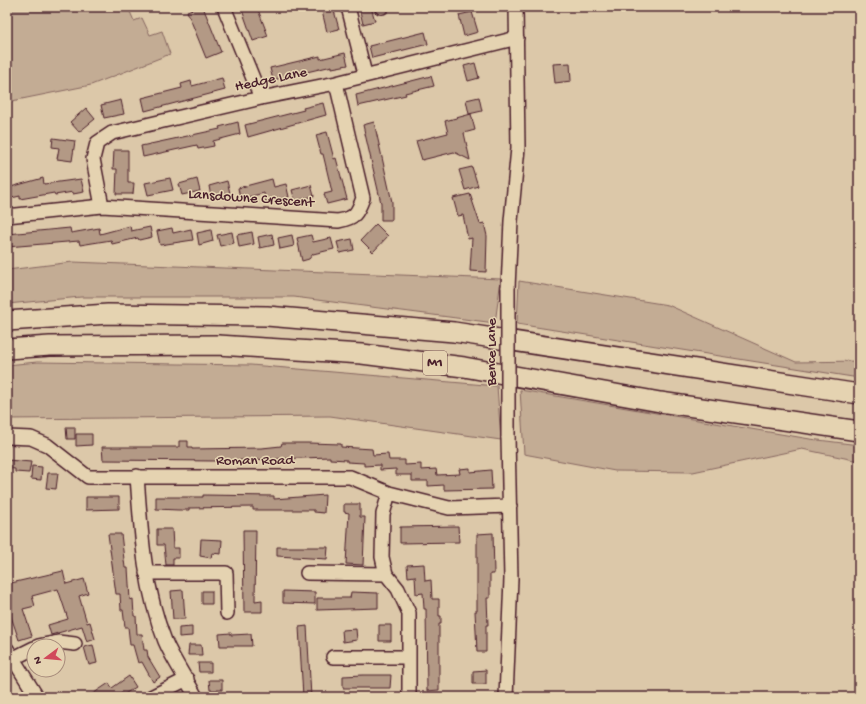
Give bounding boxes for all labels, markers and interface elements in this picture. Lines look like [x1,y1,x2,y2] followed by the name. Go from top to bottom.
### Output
[233,63,309,96] street label: Hedge Lane
[188,186,316,212] street label: Lansdowne Crescent
[483,318,501,387] street label: Bence Lane
[423,351,447,375] road number: M1
[216,452,295,470] street label: Roman Road
[26,638,66,678] north arrow
[32,655,45,665] text: N

